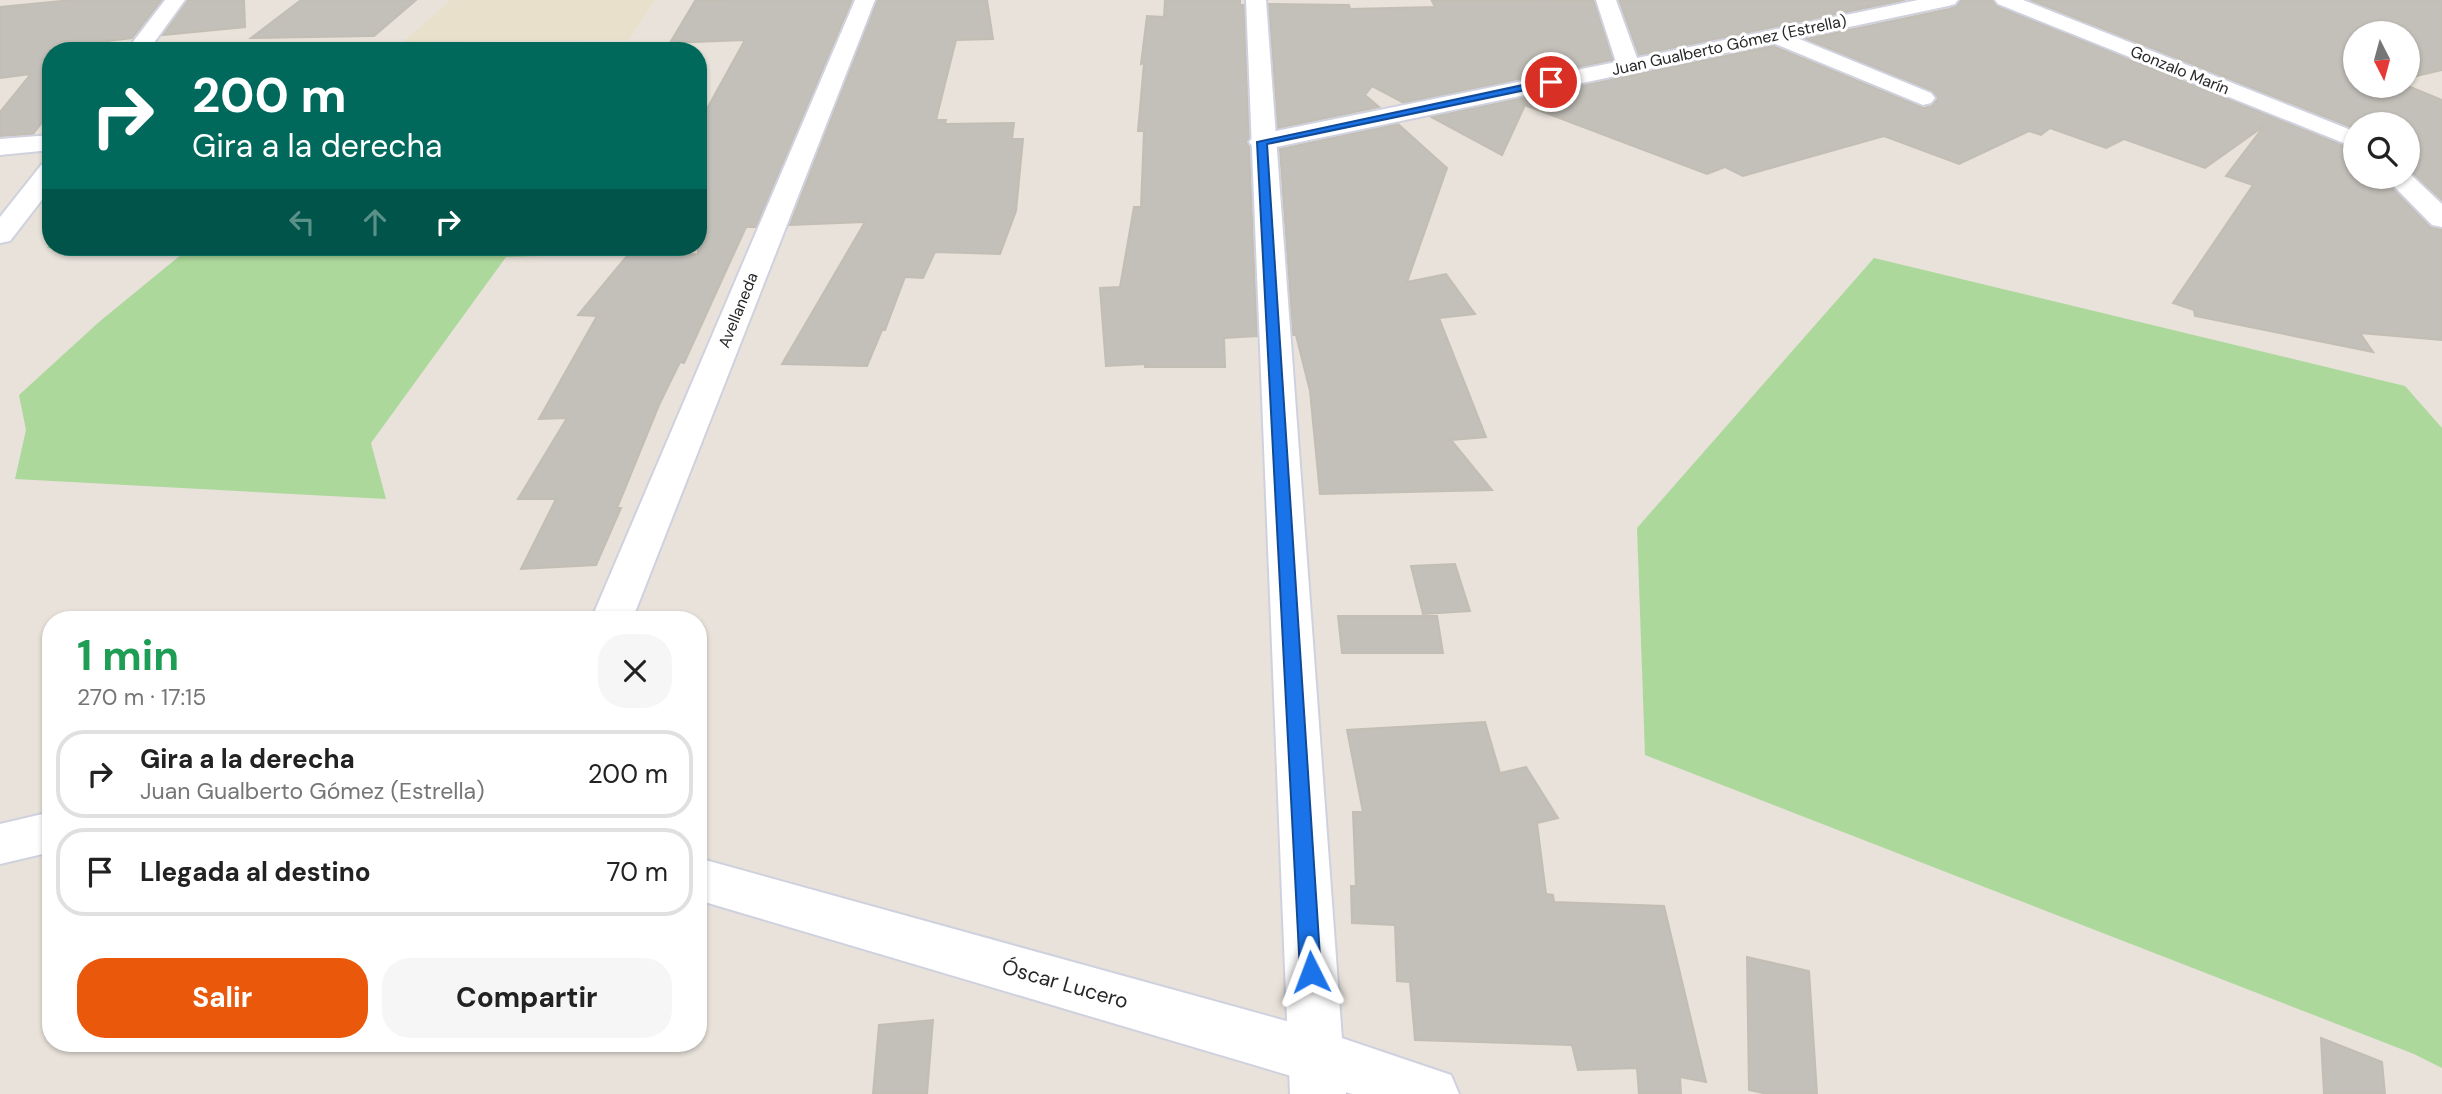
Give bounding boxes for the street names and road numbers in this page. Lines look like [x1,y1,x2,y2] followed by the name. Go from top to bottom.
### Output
[1610,10,1848,80] street label: Juan Gualberto Gómez (Estrella)
[2127,41,2233,99] street label: Gonzalo Marín
[713,269,763,351] street label: Avellaneda
[998,953,1132,1015] street label: Óscar Lucero

